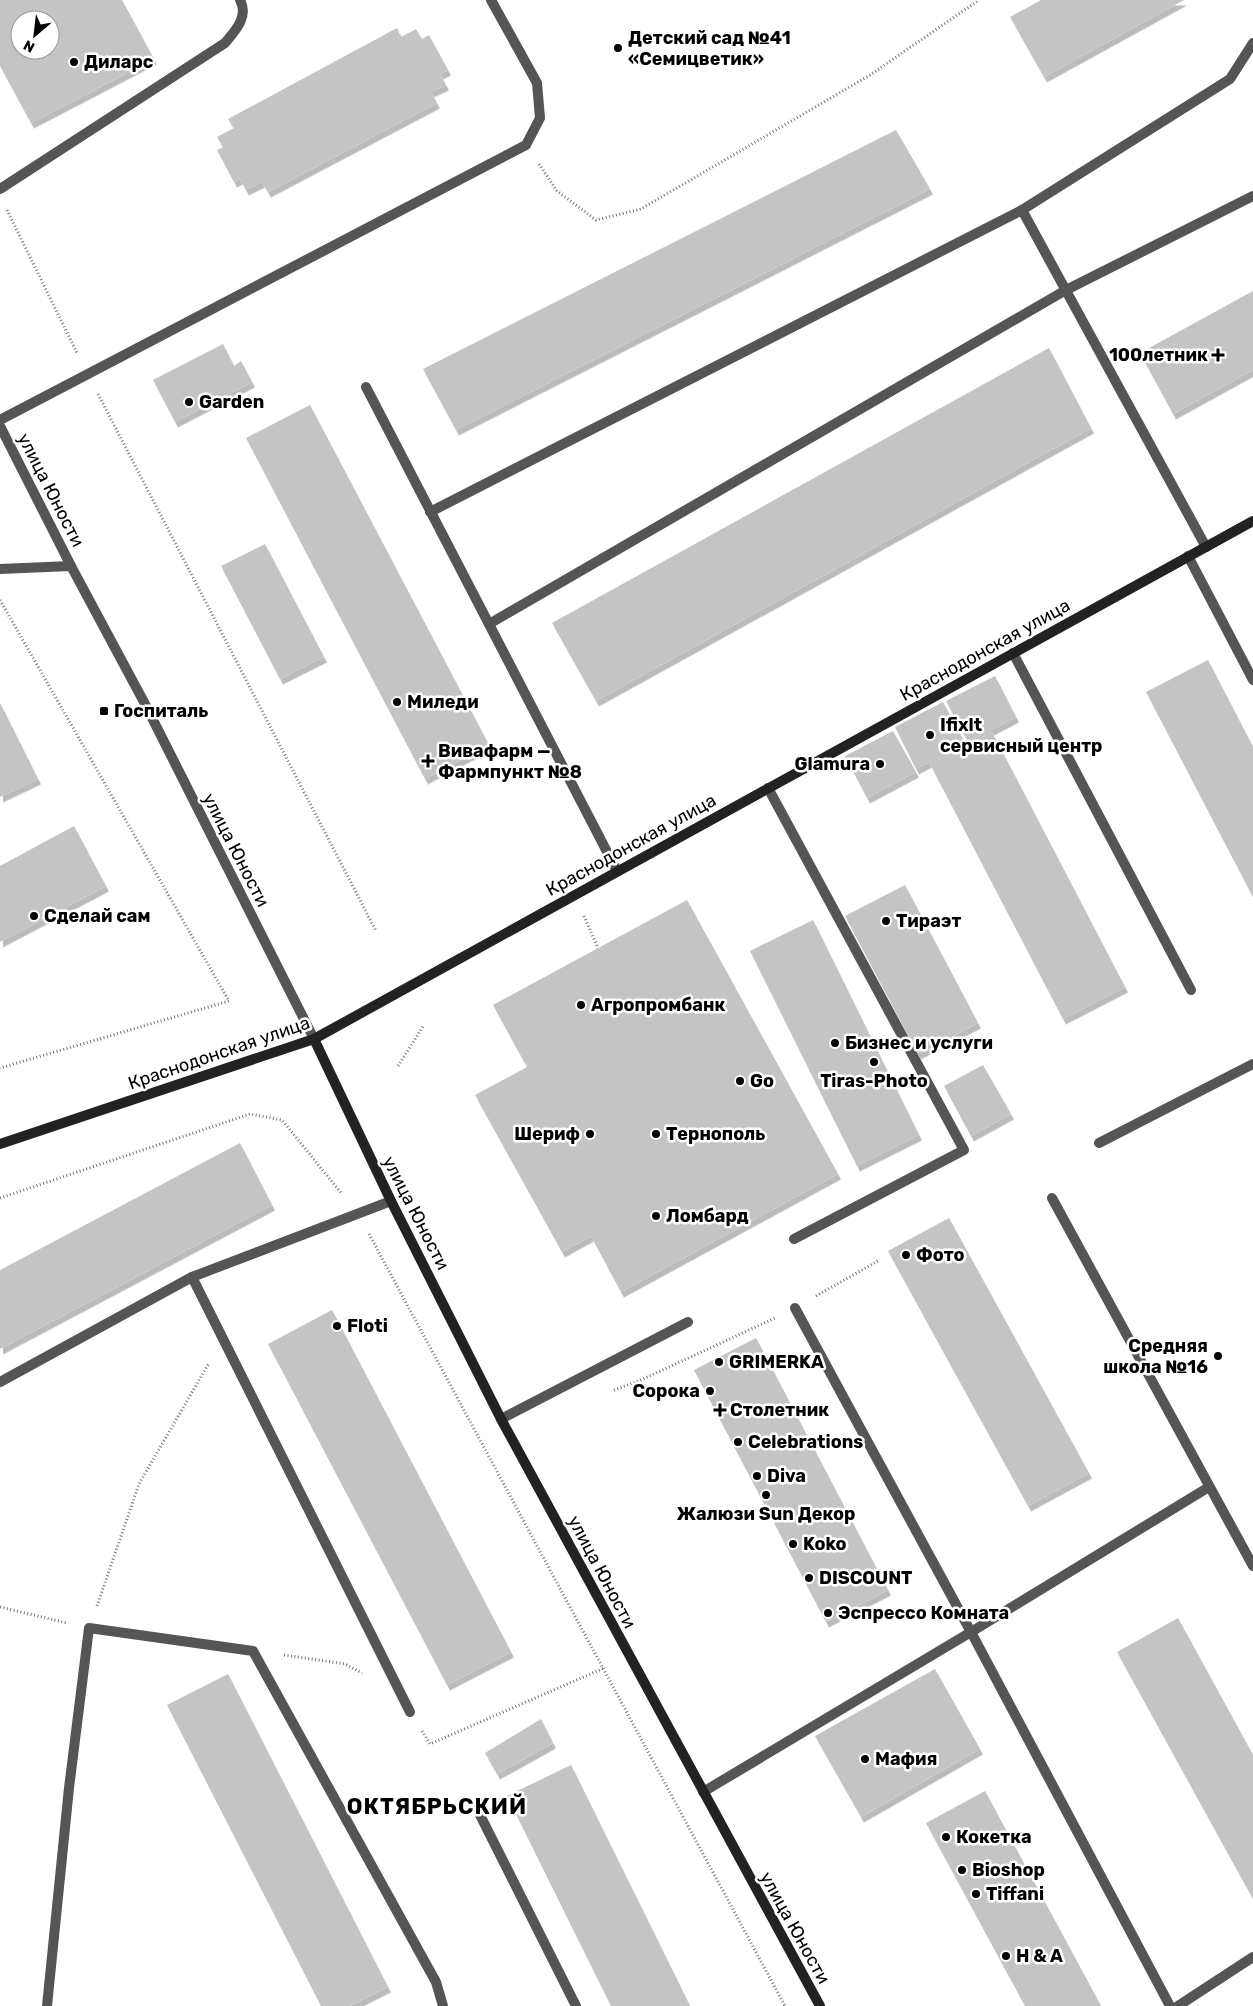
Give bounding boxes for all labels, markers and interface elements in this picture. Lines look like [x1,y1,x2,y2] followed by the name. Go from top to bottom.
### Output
[10,10,60,60] north arrow
[628,27,791,70] place label: Детский сад №41 «Семицветик»
[21,36,38,56] text: N
[612,42,624,54] marker: Детский сад №41 «Семицветик»
[84,51,154,73] place label: Диларс
[68,56,80,68] marker: Диларс
[1109,344,1208,366] place label: 100летник
[1212,349,1224,361] marker: 100летник
[199,391,264,413] place label: Garden
[183,396,195,408] marker: Garden
[13,429,89,551] street label: улица Юности
[896,594,1074,706] street label: Краснодонская улица
[407,691,479,713] place label: Миледи
[391,696,403,708] marker: Миледи
[114,700,208,722] place label: Госпиталь
[98,705,110,717] marker: Госпиталь
[940,714,1102,757] place label: Ifixlt сервисный центр
[924,729,936,741] marker: Ifixlt сервисный центр
[438,740,582,783] place label: Вивафарм — Фармпункт №8
[795,753,870,775] place label: Glamura
[422,755,434,767] marker: Вивафарм — Фармпункт №8
[874,758,886,770] marker: Glamura
[198,789,274,911] street label: улица Юности
[542,789,720,901] street label: Краснодонская улица
[44,905,151,927] place label: Сделай сам
[28,910,40,922] marker: Сделай сам
[896,910,962,932] place label: Тираэт
[880,915,892,927] marker: Тираэт
[591,994,725,1016] place label: Агропромбанк
[575,999,587,1011] marker: Агропромбанк
[125,1012,313,1094] street label: Краснодонская улица
[845,1032,993,1054] place label: Бизнес и услуги
[829,1037,841,1049] marker: Бизнес и услуги
[868,1056,880,1068] marker: Tiras-Photo
[750,1070,774,1092] place label: Go
[820,1070,928,1092] place label: Tiras-Photo
[734,1075,746,1087] marker: Go
[514,1123,580,1145] place label: Шериф
[666,1123,765,1145] place label: Тернополь
[584,1128,596,1140] marker: Шериф
[650,1128,662,1140] marker: Тернополь
[378,1152,454,1274] street label: улица Юности
[666,1205,749,1227] place label: Ломбард
[650,1210,662,1222] marker: Ломбард
[916,1244,965,1266] place label: Фото
[900,1249,912,1261] marker: Фото
[347,1315,388,1337] place label: Floti
[331,1320,343,1332] marker: Floti
[1103,1335,1208,1378] place label: Средняя школа №16
[1212,1350,1224,1362] marker: Средняя школа №16
[729,1351,824,1373] place label: GRIMERKA
[713,1356,725,1368] marker: GRIMERKA
[632,1380,700,1402] place label: Сорока
[704,1385,716,1397] marker: Сорока
[730,1399,829,1421] place label: Столетник
[714,1404,726,1416] marker: Столетник
[748,1431,863,1453] place label: Сelebrations
[732,1436,744,1448] marker: Сelebrations
[767,1465,806,1487] place label: Diva
[751,1470,763,1482] marker: Diva
[760,1489,772,1501] marker: Жалюзи Sun Декор
[677,1503,855,1525] place label: Жалюзи Sun Декор
[563,1512,641,1632] street label: улица Юности
[803,1533,847,1555] place label: Koko
[787,1538,799,1550] marker: Koko
[819,1567,912,1589] place label: DISCOUNT
[803,1572,815,1584] marker: DISCOUNT
[838,1602,1009,1624] place label: Эспрессо Комната
[822,1607,834,1619] marker: Эспрессо Комната
[875,1748,937,1770] place label: Мафия
[859,1753,871,1765] marker: Мафия
[347,1793,527,1820] district label: ОКТЯБРЬСКИЙ
[956,1826,1032,1848] place label: Кокетка
[940,1831,952,1843] marker: Кокетка
[972,1859,1045,1881] place label: Bioshop
[956,1864,968,1876] marker: Bioshop
[755,1868,835,1988] street label: улица Юности
[986,1883,1044,1905] place label: Tiffani
[970,1888,982,1900] marker: Tiffani
[1016,1945,1063,1967] place label: H & A
[1000,1950,1012,1962] marker: H & A

